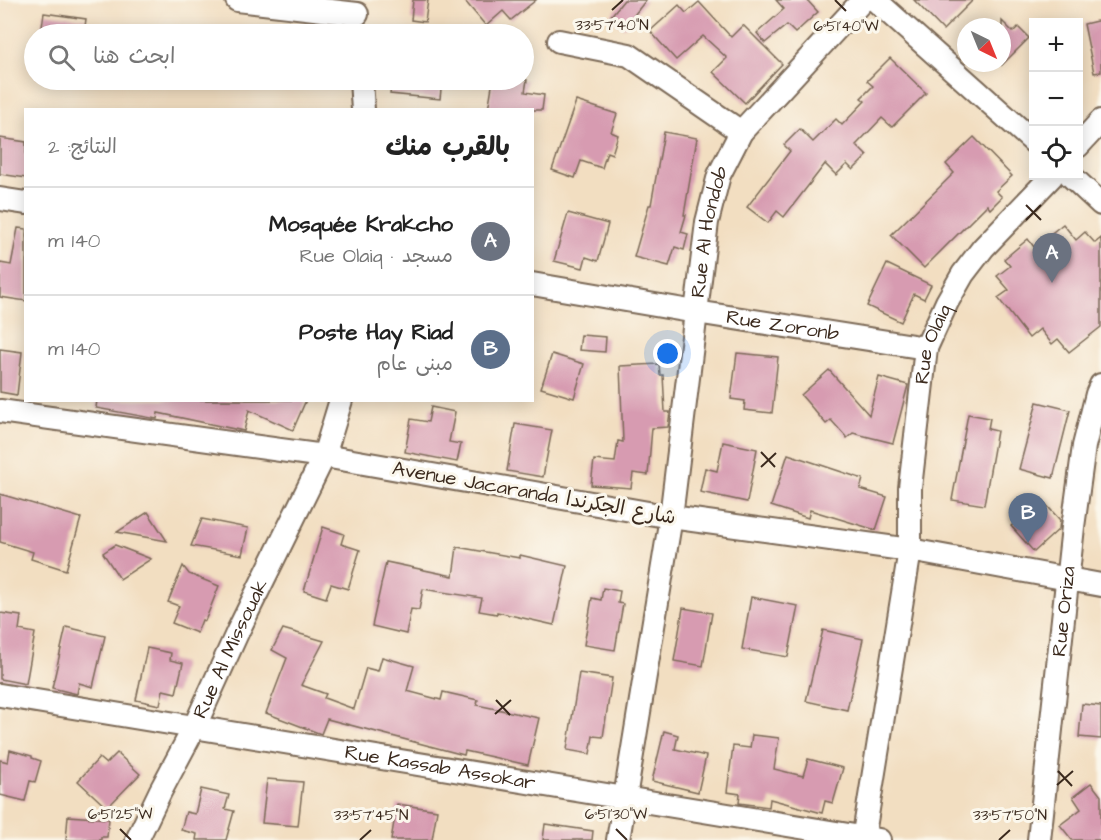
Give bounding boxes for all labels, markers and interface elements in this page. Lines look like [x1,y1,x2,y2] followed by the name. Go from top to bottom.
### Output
[575,15,649,36] text: 33°57'40"N
[814,16,879,37] text: 6°51'40"W
[957,18,1011,72] north arrow
[1029,18,1083,180] map controls
[1029,18,1083,72] button: +
[24,24,534,90] search box
[45,41,78,74] icon: search
[93,41,175,72] text: ابحث هنا
[1029,72,1083,126] button: −
[1029,126,1083,180] button: locate
[386,129,510,165] text: بالقرب منك
[48,133,117,161] text: النتائج: 2
[684,161,735,299] street label: Rue Al Hondob
[269,209,453,240] text: Mosquée Krakcho
[48,227,100,255] text: 140 m
[484,227,497,255] text: A
[1032,234,1072,283] pin: A
[300,242,453,270] text: مسجد · Rue Olaiq
[908,299,958,386] street label: Rue Olaiq
[724,303,841,348] street label: Rue Zoronb
[299,317,453,348] text: Poste Hay Riad
[48,335,100,363] text: 140 m
[483,335,498,363] text: B
[653,339,682,368] your location
[376,350,453,378] text: مبنى عام
[390,454,678,532] street label: Avenue Jacaranda شارع الجكرندا
[1008,494,1048,543] pin: B
[1045,565,1083,658] street label: Rue Oriza
[186,574,275,723] street label: Rue Al Missouak
[343,738,537,797] street label: Rue Kassab Assokar
[88,804,152,825] text: 6°51'25"W
[585,804,647,825] text: 6°51'30"W
[334,805,408,826] text: 33°57'45"N
[973,805,1047,826] text: 33°57'50"N

